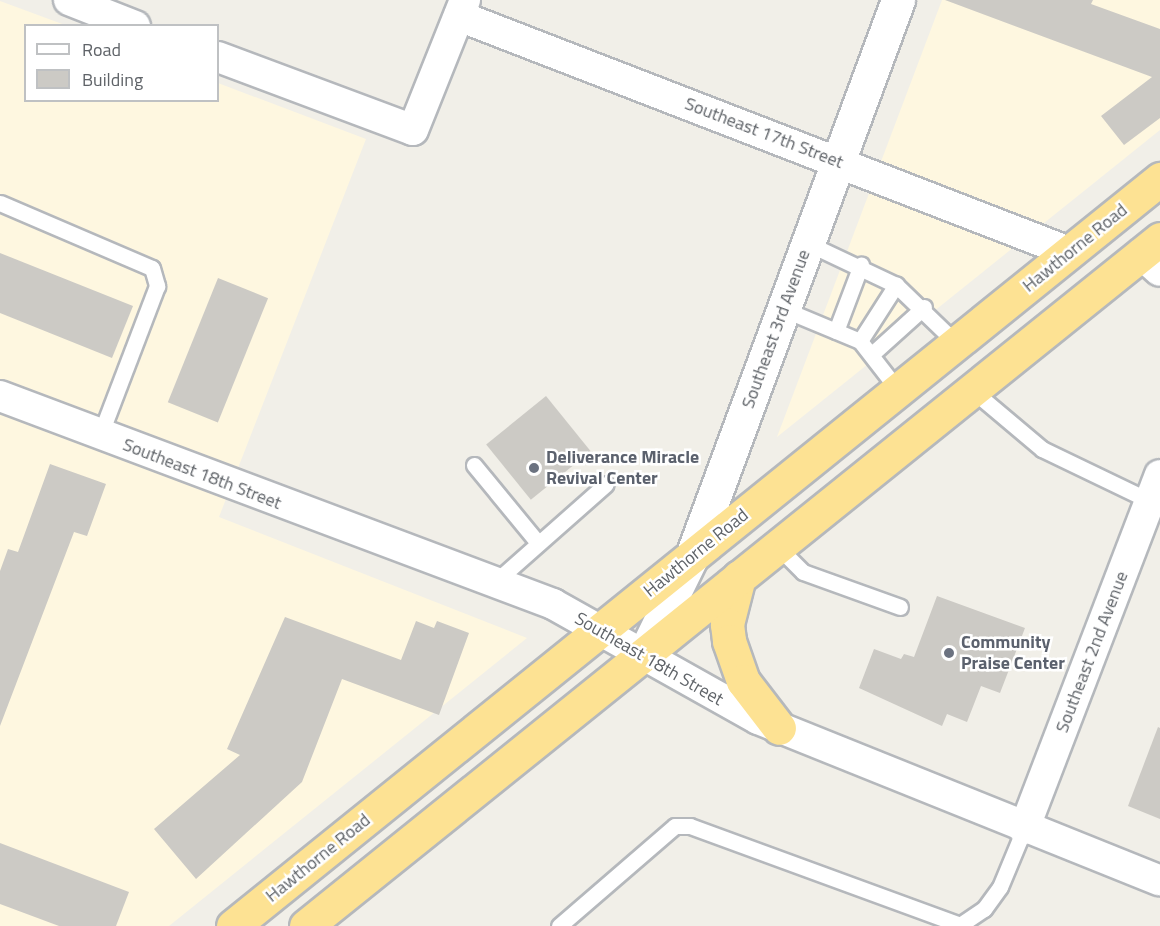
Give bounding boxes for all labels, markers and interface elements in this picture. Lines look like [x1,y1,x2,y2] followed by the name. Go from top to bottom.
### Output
[24,24,219,102] legend
[82,36,121,63] text: Road
[82,66,143,93] text: Building
[682,93,846,173] street label: Southeast 17th Street
[1018,199,1132,297] street label: Hawthorne Road
[737,247,815,411] street label: Southeast 3rd Avenue
[120,434,284,514] street label: Southeast 18th Street
[546,447,699,490] place label: Deliverance Miracle Revival Center
[527,461,541,475] marker: Deliverance Miracle Revival Center
[639,504,753,602] street label: Hawthorne Road
[1051,568,1133,736] street label: Southeast 2nd Avenue
[571,608,727,710] street label: Southeast 18th Street
[961,632,1065,674] place label: Community Praise Center
[942,646,956,660] marker: Community Praise Center
[261,809,375,907] street label: Hawthorne Road

